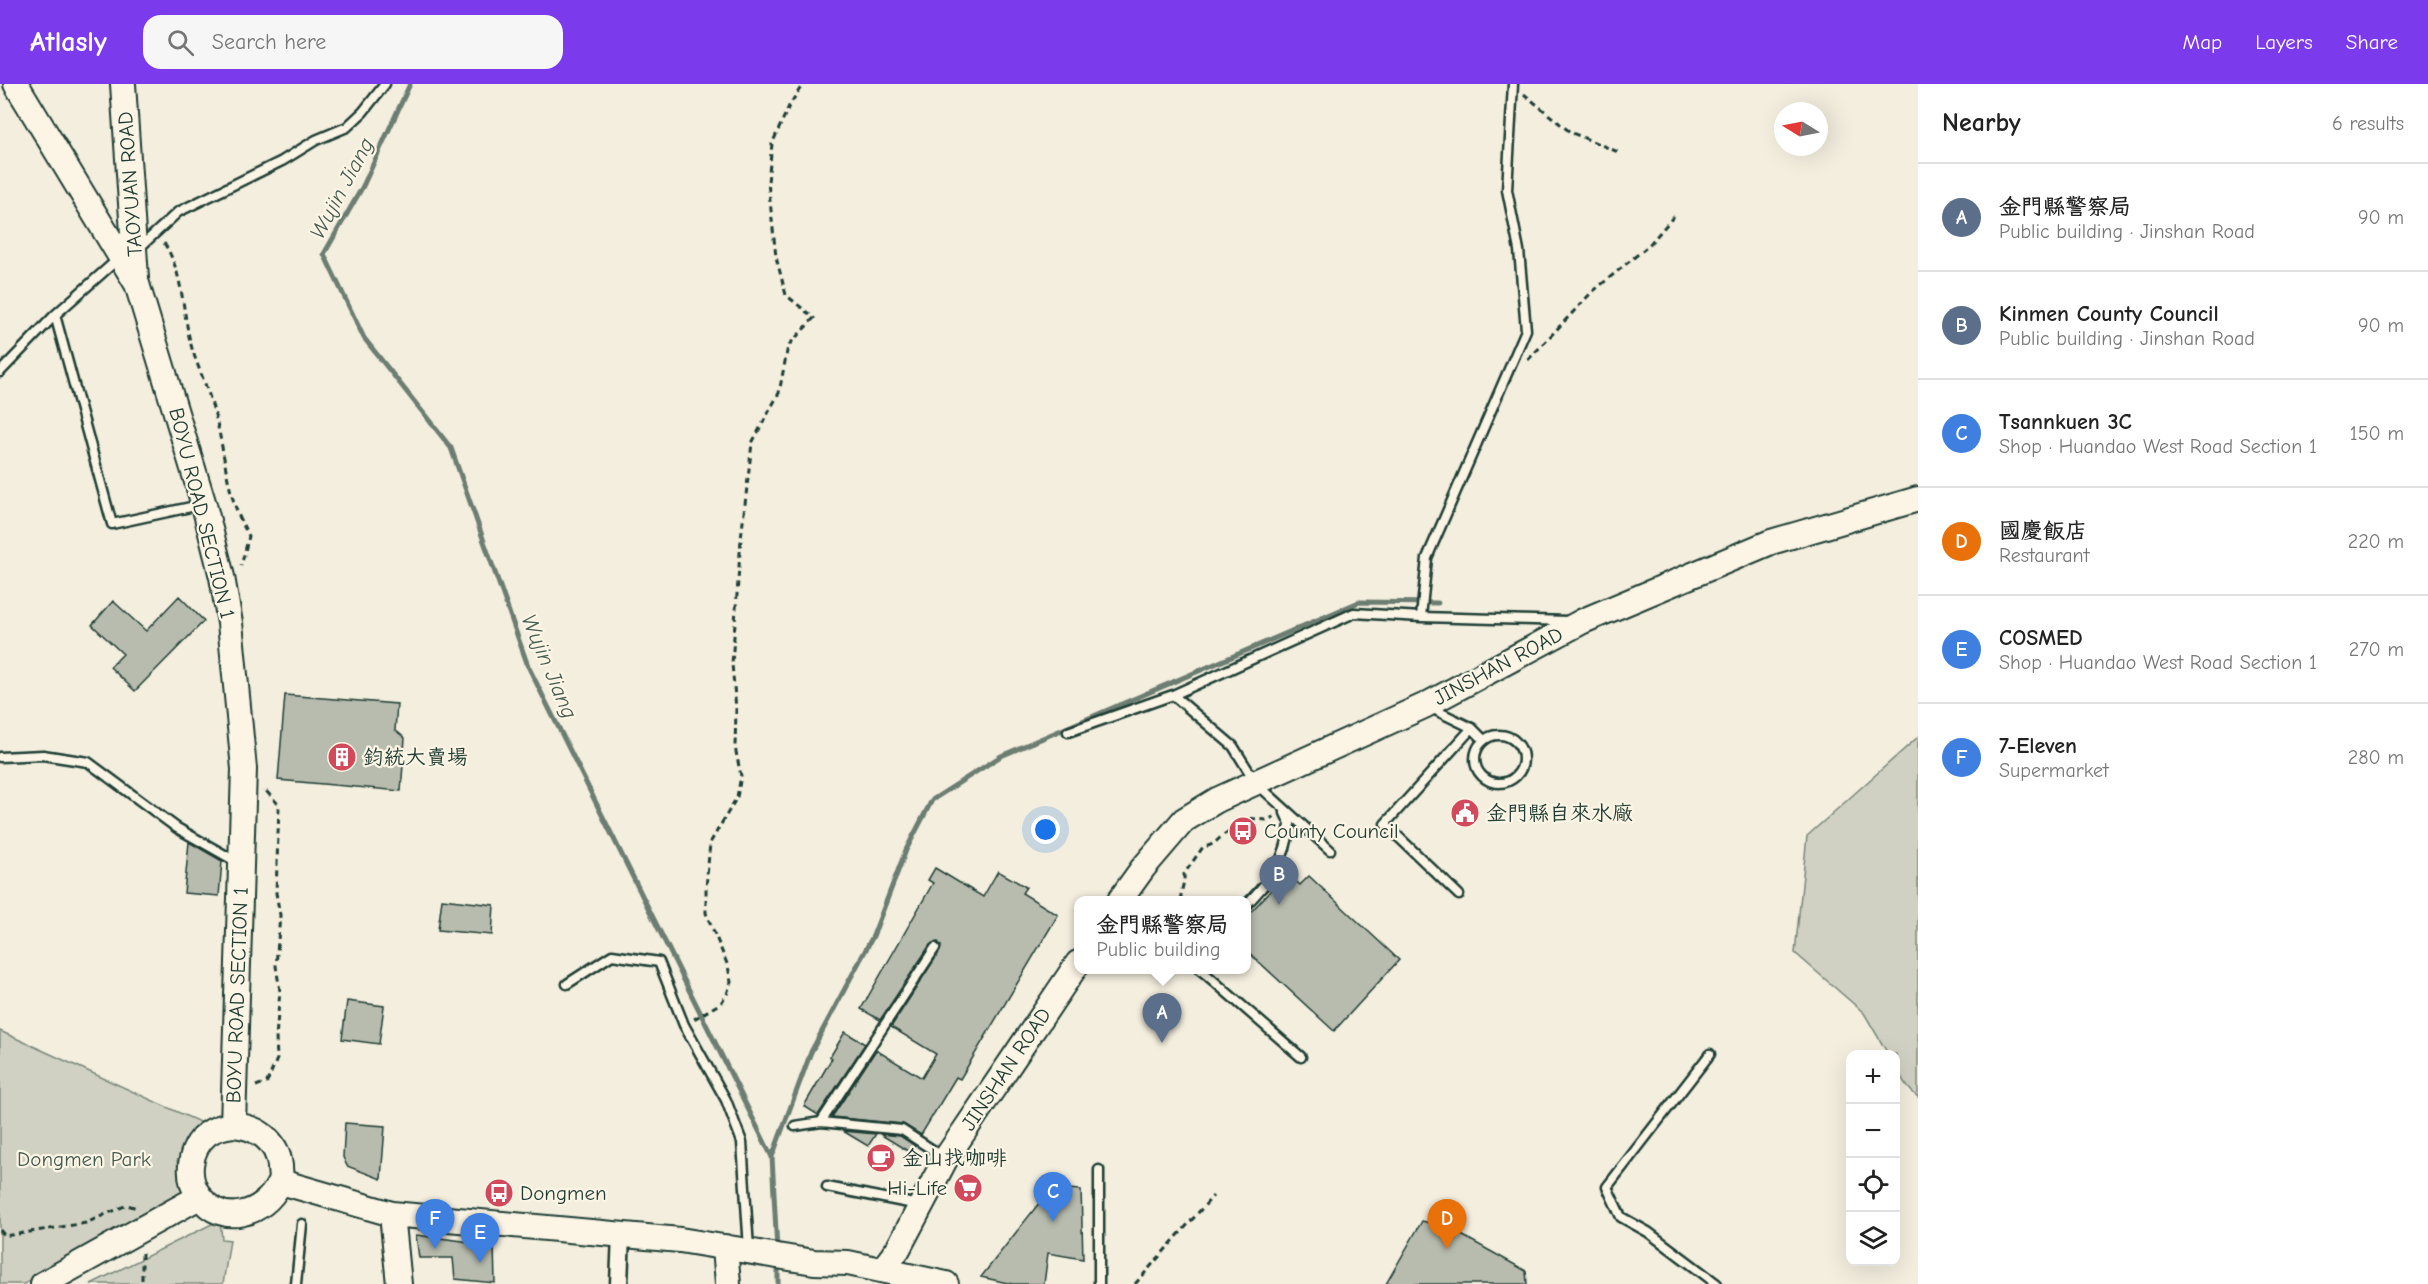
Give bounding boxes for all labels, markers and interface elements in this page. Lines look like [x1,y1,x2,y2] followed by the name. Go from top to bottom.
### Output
[143,15,563,69] search box
[30,26,107,58] text: Atlasly
[164,26,197,59] icon: search
[212,29,326,55] text: Search here
[2183,30,2222,54] text: Map
[2255,30,2313,54] text: Layers
[2346,30,2398,54] text: Share
[1774,102,1828,156] north arrow
[1942,108,2021,138] text: Nearby
[113,111,147,257] street label: TAOYUAN ROAD
[2332,112,2404,135] text: 6 results
[304,133,379,244] water label: Wujin Jiang
[1999,194,2131,220] text: 金門縣警察局
[1956,206,1967,229] text: A
[2358,206,2404,229] text: 90 m
[1999,220,2255,243] text: Public building · Jinshan Road
[1999,301,2219,327] text: Kinmen County Council
[1955,314,1968,337] text: B
[2358,314,2404,337] text: 90 m
[1999,327,2255,350] text: Public building · Jinshan Road
[164,405,240,621] street label: BOYU ROAD SECTION 1
[1999,409,2132,435] text: Tsannkuen 3C
[1955,422,1968,445] text: C
[2350,422,2404,445] text: 150 m
[1999,435,2317,458] text: Shop · Huandao West Road Section 1
[1999,518,2087,544] text: 國慶飯店
[1955,530,1968,553] text: D
[2348,530,2404,553] text: 220 m
[1999,544,2089,567] text: Restaurant
[515,610,583,722] water label: Wujin Jiang
[1429,622,1567,710] street label: JINSHAN ROAD
[1999,625,2083,651] text: COSMED
[1956,638,1967,661] text: E
[2349,638,2404,661] text: 270 m
[1999,651,2317,674] text: Shop · Huandao West Road Section 1
[1999,733,2077,759] text: 7-Eleven
[326,741,358,773] building icon: 鈞統大賣場
[363,745,468,769] place label: 鈞統大賣場
[1956,746,1967,769] text: F
[2348,746,2404,769] text: 280 m
[1999,759,2109,782] text: Supermarket
[1449,797,1481,829] public building icon: 金門縣自來水廠
[1486,801,1633,825] place label: 金門縣自來水廠
[1031,815,1060,844] your location
[1227,815,1259,847] bus stop icon: County Council
[1264,819,1399,843] place label: County Council
[1260,856,1298,905] pin: B
[221,886,253,1104] street label: BOYU ROAD SECTION 1
[1074,896,1251,974] popup
[1096,912,1229,938] text: 金門縣警察局
[1096,938,1220,961] text: Public building
[1142,994,1182,1043] pin: A
[956,1003,1056,1135] street label: JINSHAN ROAD
[1846,1050,1900,1266] map controls
[1846,1050,1900,1104] button: +
[1846,1104,1900,1158] button: −
[865,1142,897,1174] cafe icon: 金山找咖啡
[902,1146,1007,1170] place label: 金山找咖啡
[17,1147,151,1171] park label: Dongmen Park
[1846,1158,1900,1212] button: locate
[952,1172,984,1204] supermarket icon: Hi-Life
[1034,1172,1072,1222] pin: C
[887,1176,947,1200] place label: Hi-Life
[483,1177,515,1209] bus stop icon: Dongmen
[520,1181,607,1205] place label: Dongmen
[416,1200,454,1249] pin: F
[1428,1200,1466,1249] pin: D
[1846,1212,1900,1266] button: layers
[460,1214,500,1263] pin: E

